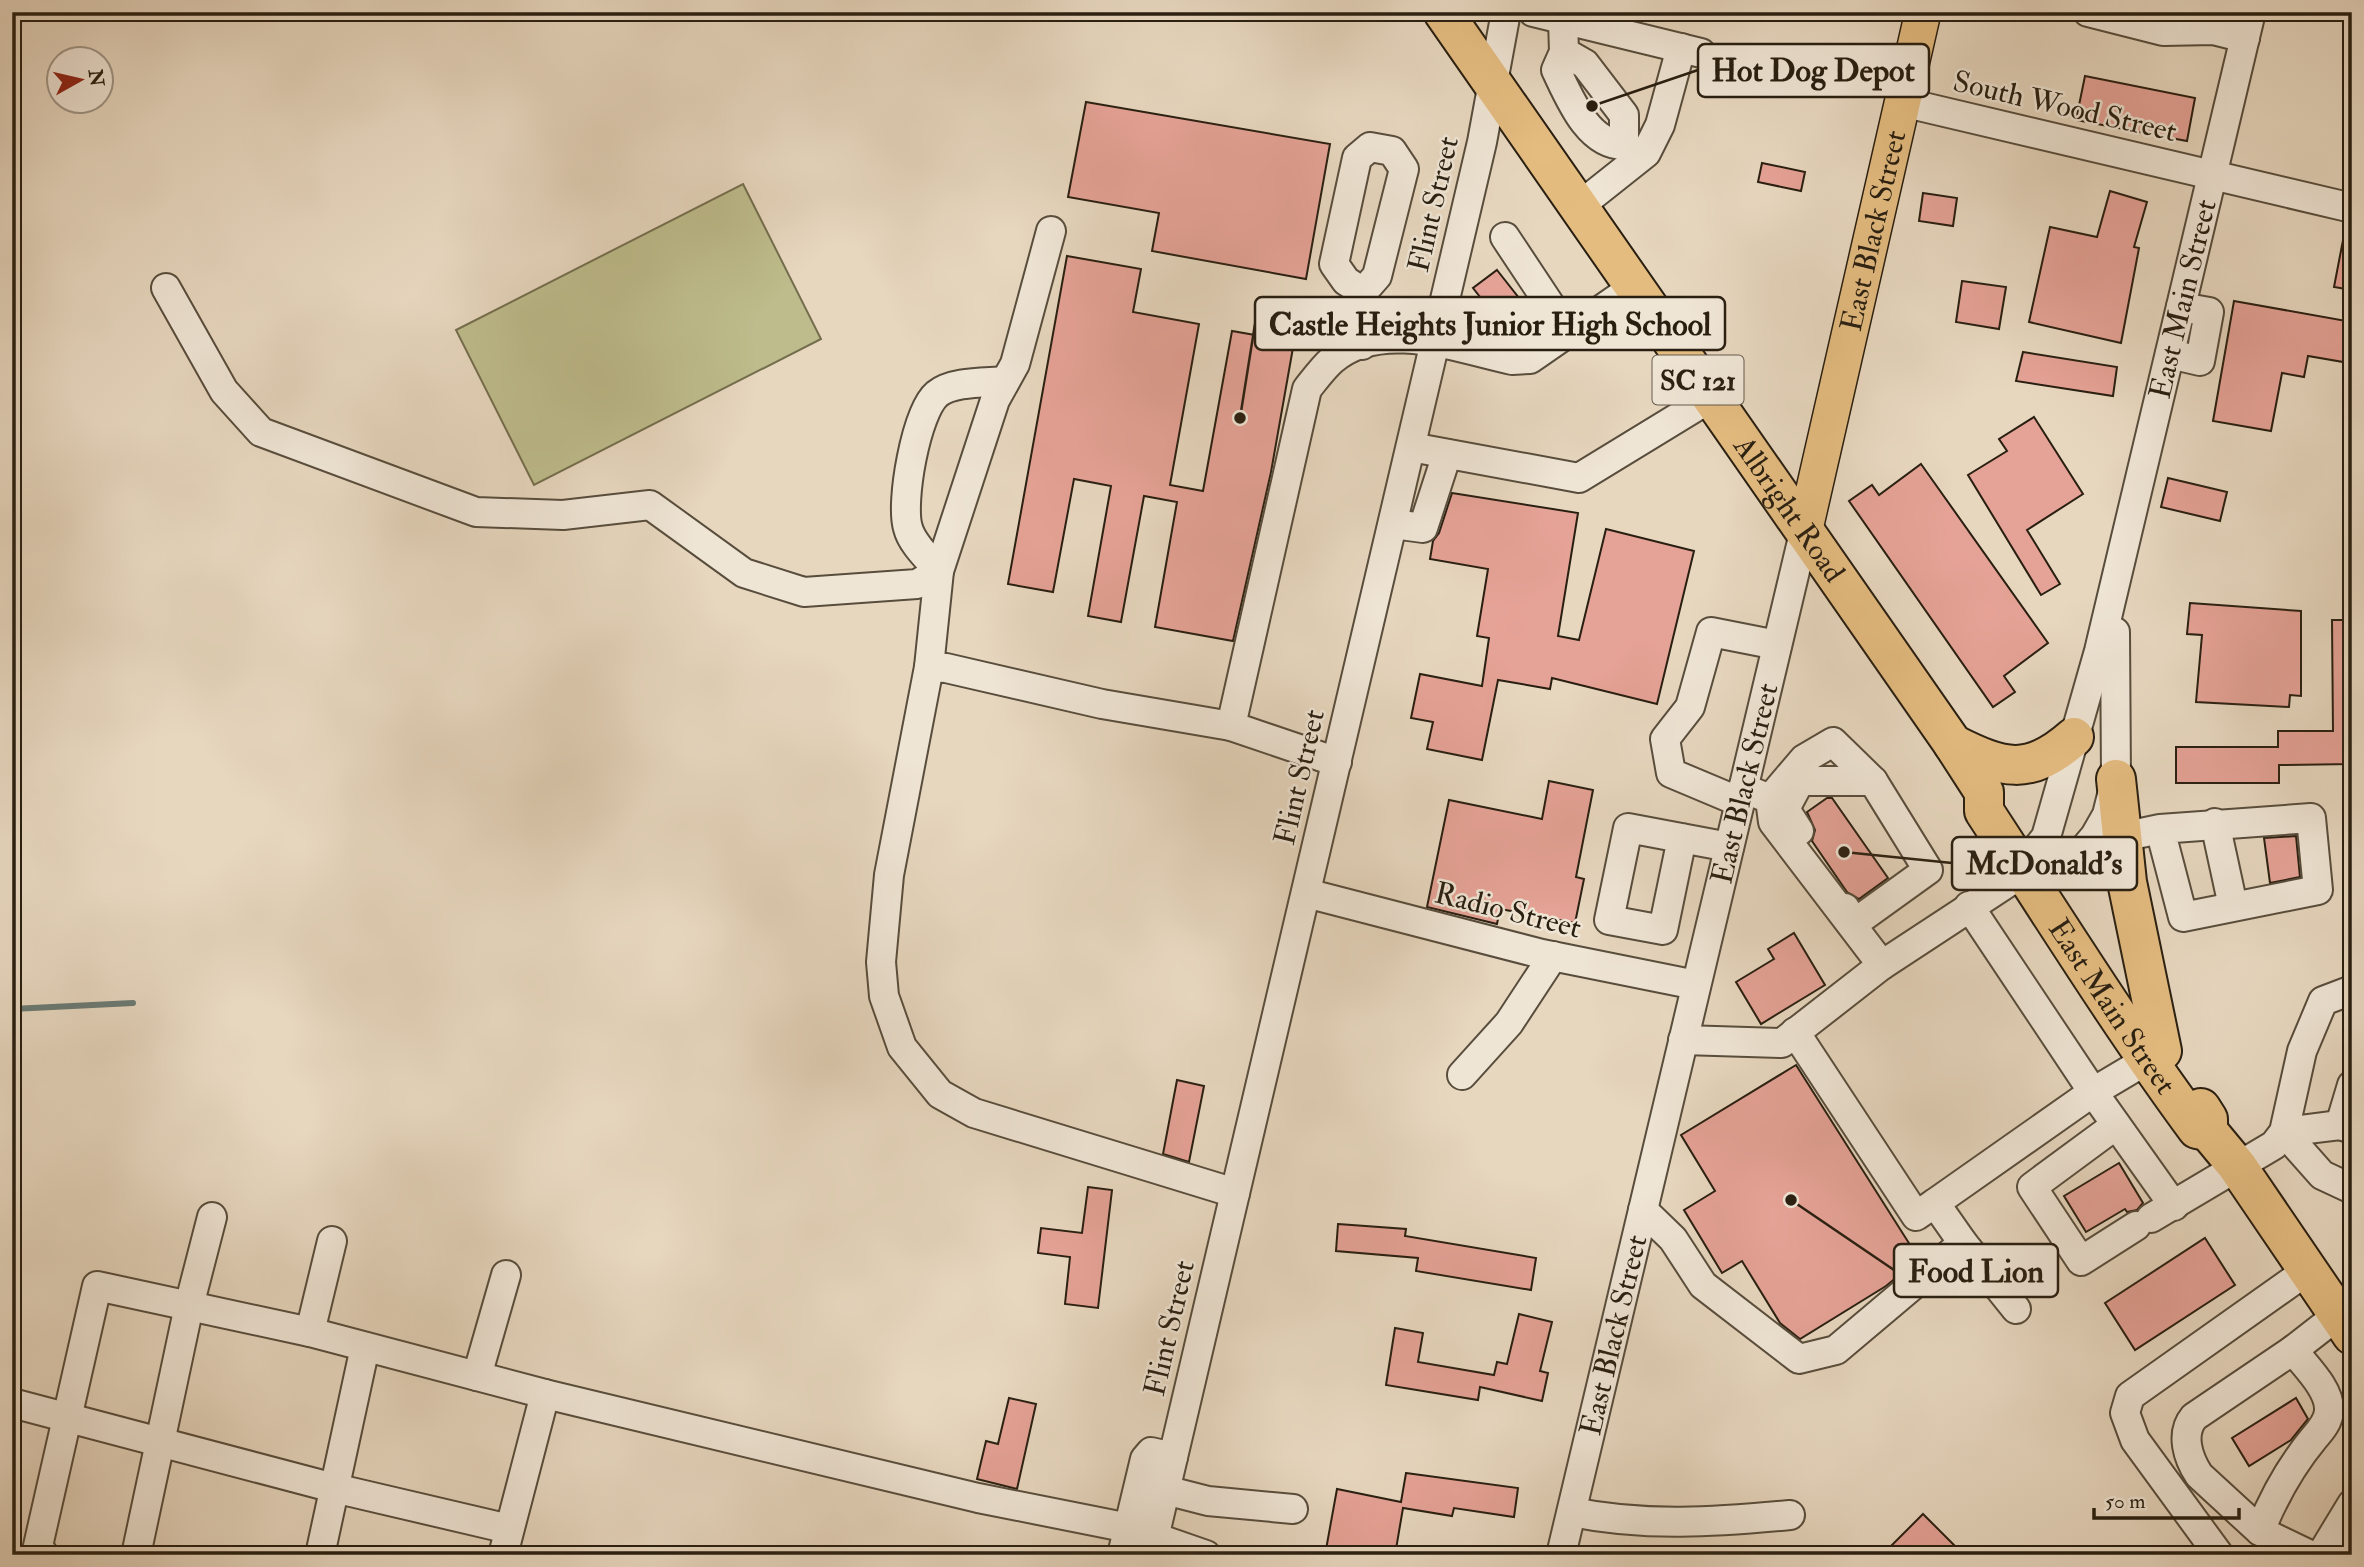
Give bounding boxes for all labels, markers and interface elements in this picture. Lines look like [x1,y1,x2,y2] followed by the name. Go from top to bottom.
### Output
[1698,44,1929,97] callout: Hot Dog Depot
[46,46,116,116] north arrow
[1711,51,1915,91] text: Hot Dog Depot
[1949,63,2181,150] street label: South Wood Street
[83,67,109,89] text: N
[1833,127,1914,335] street label: East Black Street
[1400,132,1467,276] street label: Flint Street
[2142,196,2225,403] street label: East Main Street
[1255,297,1725,350] callout: Castle Heights Junior High School
[1269,305,1712,345] text: Castle Heights Junior High School
[1652,356,1744,404] road number: SC 121
[1725,429,1853,590] street label: Albright Road
[1703,679,1787,888] street label: East Black Street
[1266,705,1333,849] street label: Flint Street
[1952,837,2137,890] callout: McDonald's
[1965,844,2122,884] text: McDonald's
[1431,874,1585,947] street label: Radio Street
[2040,912,2184,1102] street label: East Main Street
[1572,1231,1656,1439] street label: East Black Street
[1894,1244,2058,1297] callout: Food Lion
[1908,1252,2045,1292] text: Food Lion
[1136,1256,1203,1400] street label: Flint Street
[2094,1476,2240,1520] scale bar
[2105,1488,2146,1515] text: 50 m

